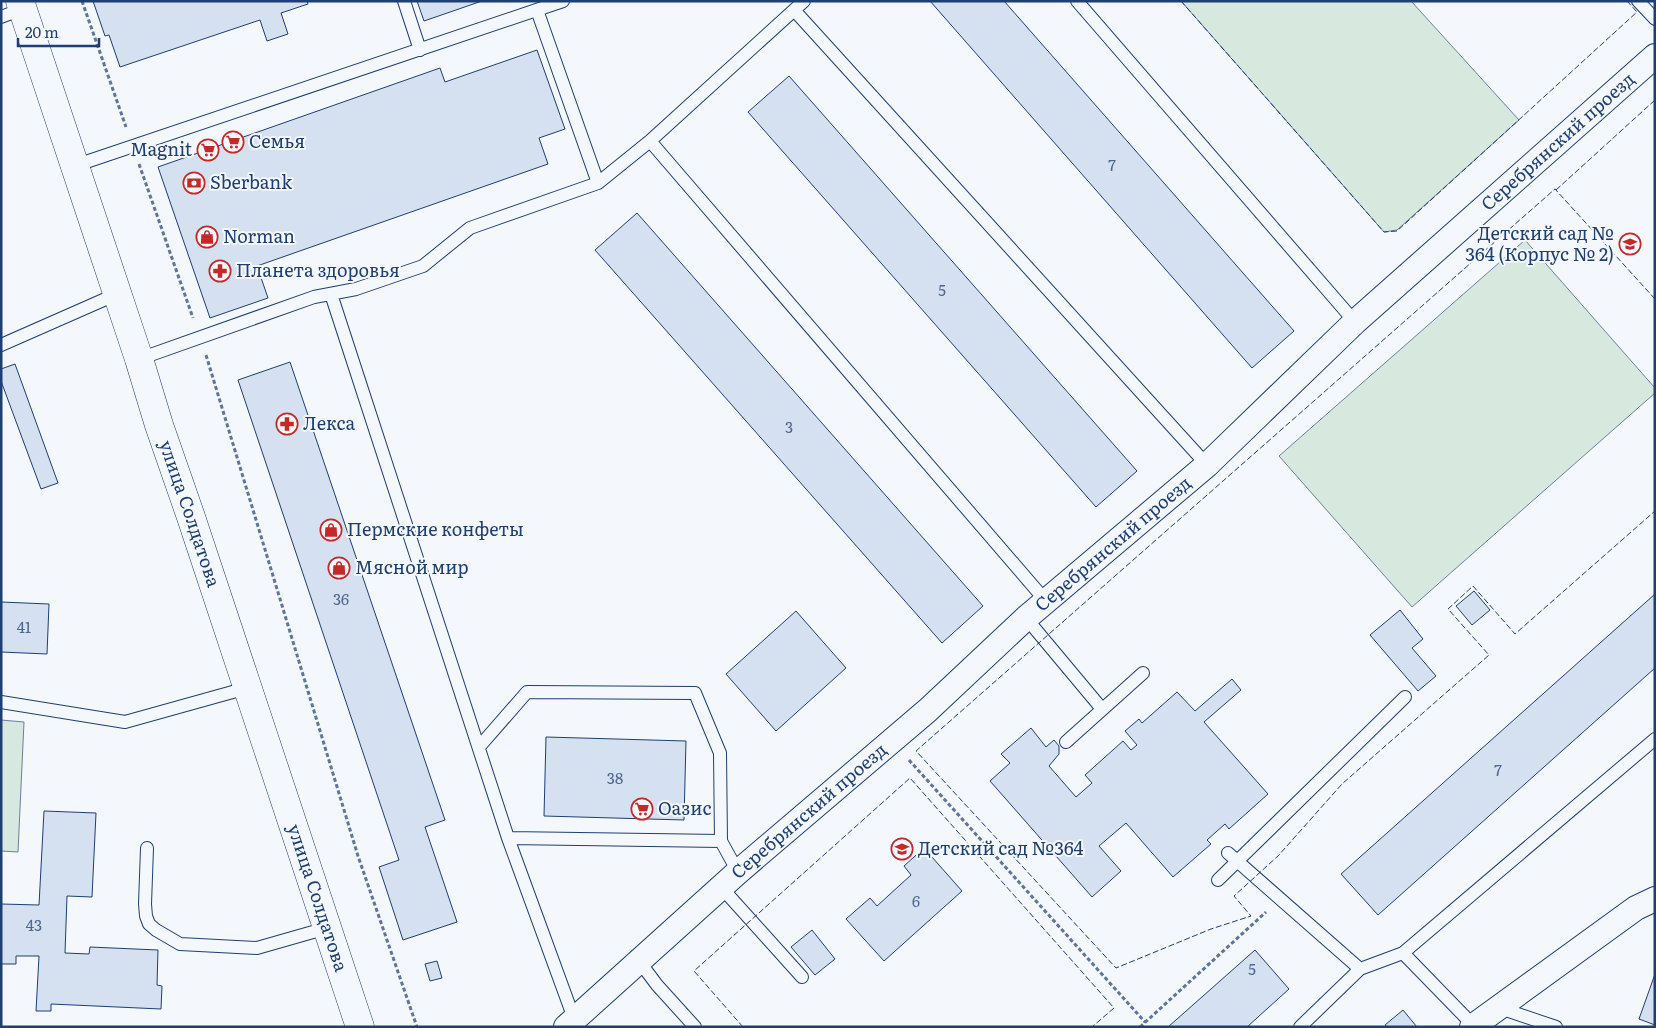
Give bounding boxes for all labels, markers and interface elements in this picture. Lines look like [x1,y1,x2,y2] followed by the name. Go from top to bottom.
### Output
[18,15,99,47] scale bar
[25,20,59,43] text: 20 m
[1474,65,1640,216] street label: Серебрянский проезд
[249,127,305,154] place label: Семья
[221,130,245,154] supermarket icon: Семья
[130,135,193,162] place label: Magnit
[196,138,220,162] supermarket icon: Magnit
[1108,153,1116,176] house number: 7
[210,168,293,195] place label: Sberbank
[182,171,206,195] bank icon: Sberbank
[1465,219,1614,267] place label: Детский сад № 364 (Корпус № 2)
[223,222,295,249] place label: Norman
[195,225,219,249] shop icon: Norman
[1618,232,1642,256] school or university icon: Детский сад № 364 (Корпус № 2)
[236,256,400,283] place label: Планета здоровья
[208,259,232,283] pharmacy icon: Планета здоровья
[938,278,946,301] house number: 5
[303,409,355,436] place label: Лекса
[275,412,299,436] pharmacy icon: Лекса
[785,415,793,438] house number: 3
[153,436,228,591] street label: улица Солдатова
[1028,469,1196,617] street label: Серебрянский проезд
[347,515,524,542] place label: Пермские конфеты
[319,518,343,542] shop icon: Пермские конфеты
[355,553,469,580] place label: Мясной мир
[327,556,351,580] shop icon: Мясной мир
[333,587,349,610] house number: 36
[17,615,31,638] house number: 41
[724,736,892,885] street label: Серебрянский проезд
[1494,758,1502,781] house number: 7
[607,766,623,789] house number: 38
[658,794,711,821] place label: Оазис
[630,797,654,821] supermarket icon: Оазис
[282,820,356,975] street label: улица Солдатова
[918,834,1084,861] place label: Детский сад №364
[890,837,914,861] school or university icon: Детский сад №364
[912,889,920,912] house number: 6
[26,913,42,936] house number: 43
[1248,957,1256,980] house number: 5

